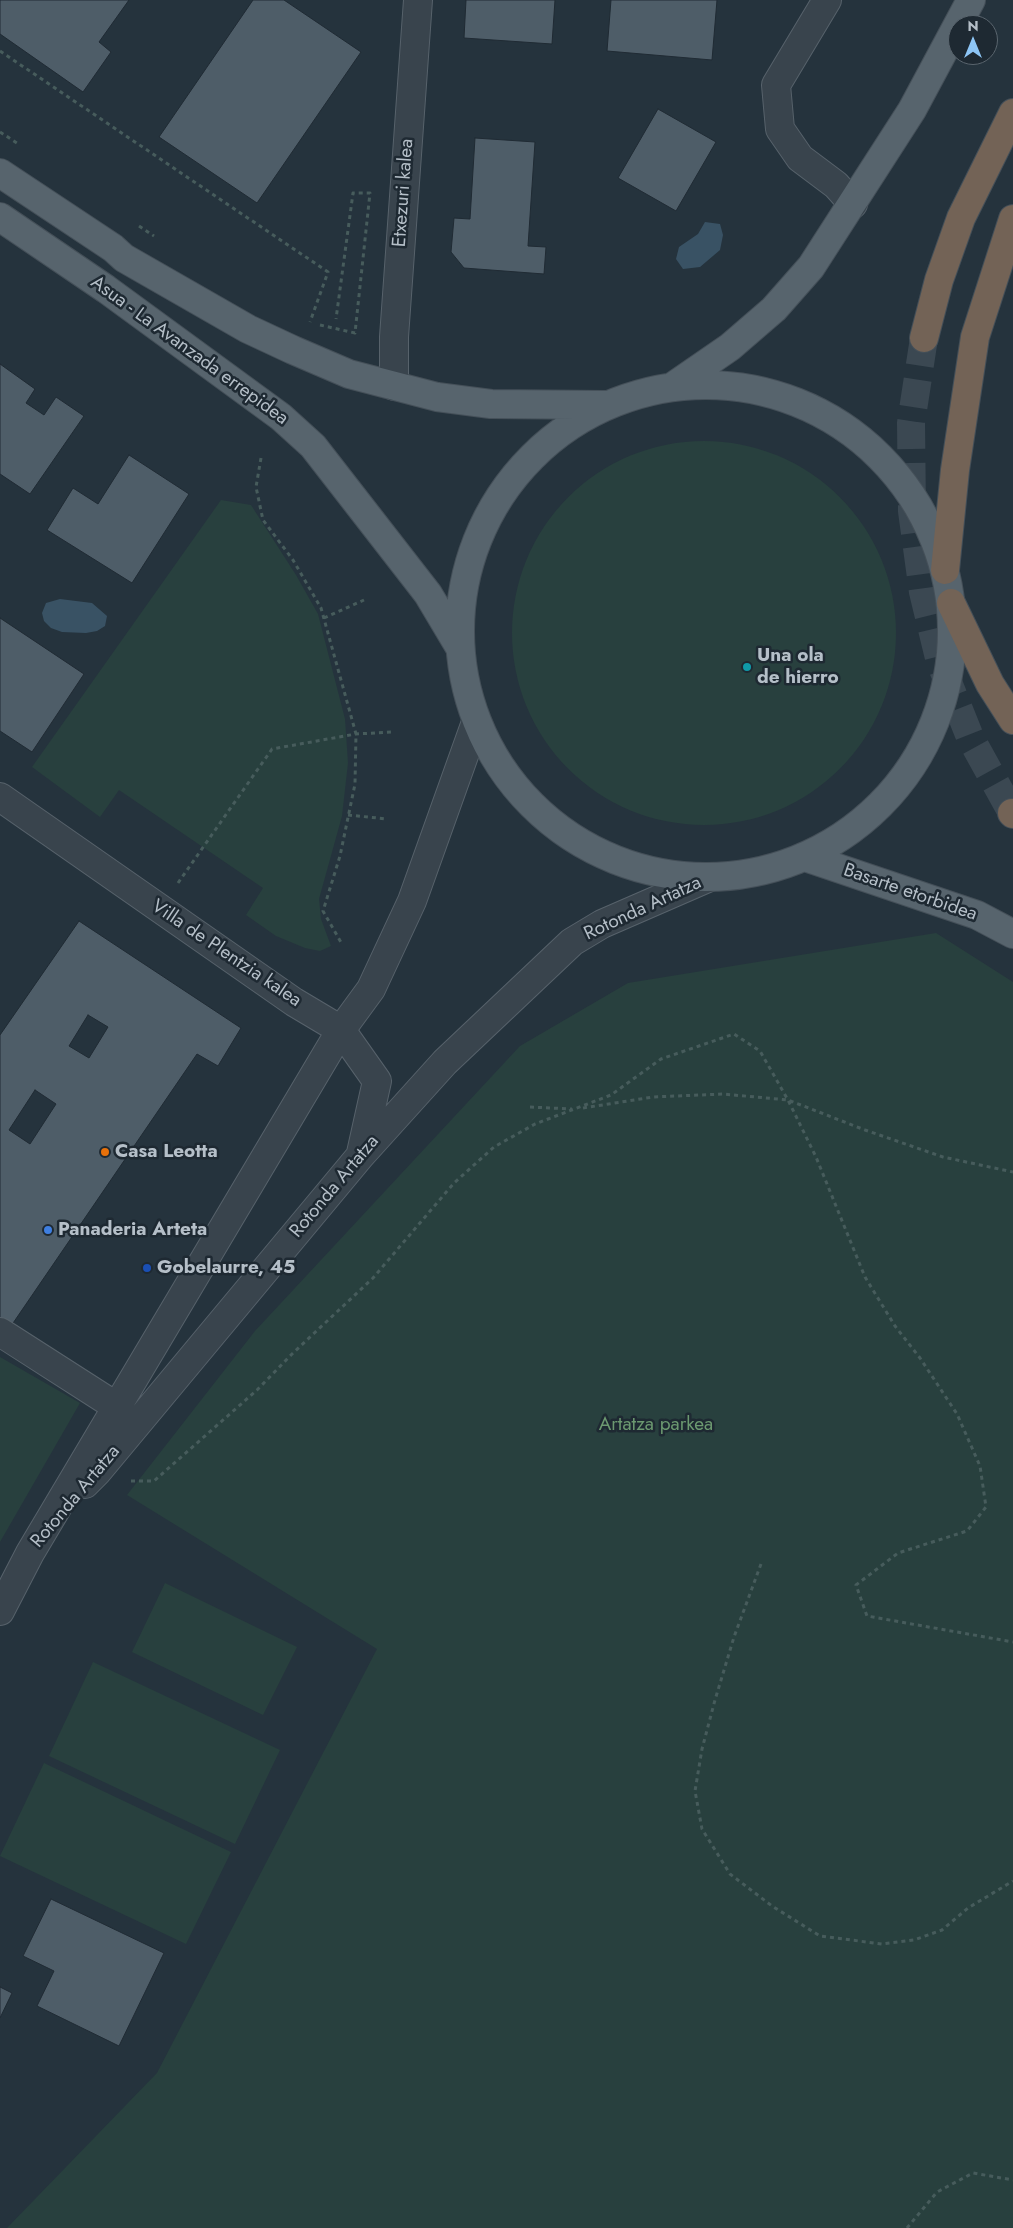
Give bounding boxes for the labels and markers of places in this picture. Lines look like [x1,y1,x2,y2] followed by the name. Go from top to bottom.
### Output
[757,645,839,689] place label: Una ola de hierro
[741,661,753,673] marker: Una ola de hierro
[115,1141,218,1163] place label: Casa Leotta
[99,1146,111,1158] marker: Casa Leotta
[58,1219,207,1241] place label: Panaderia Arteta
[42,1224,54,1236] marker: Panaderia Arteta
[157,1257,295,1279] place label: Gobelaurre, 45
[141,1262,153,1274] marker: Gobelaurre, 45

